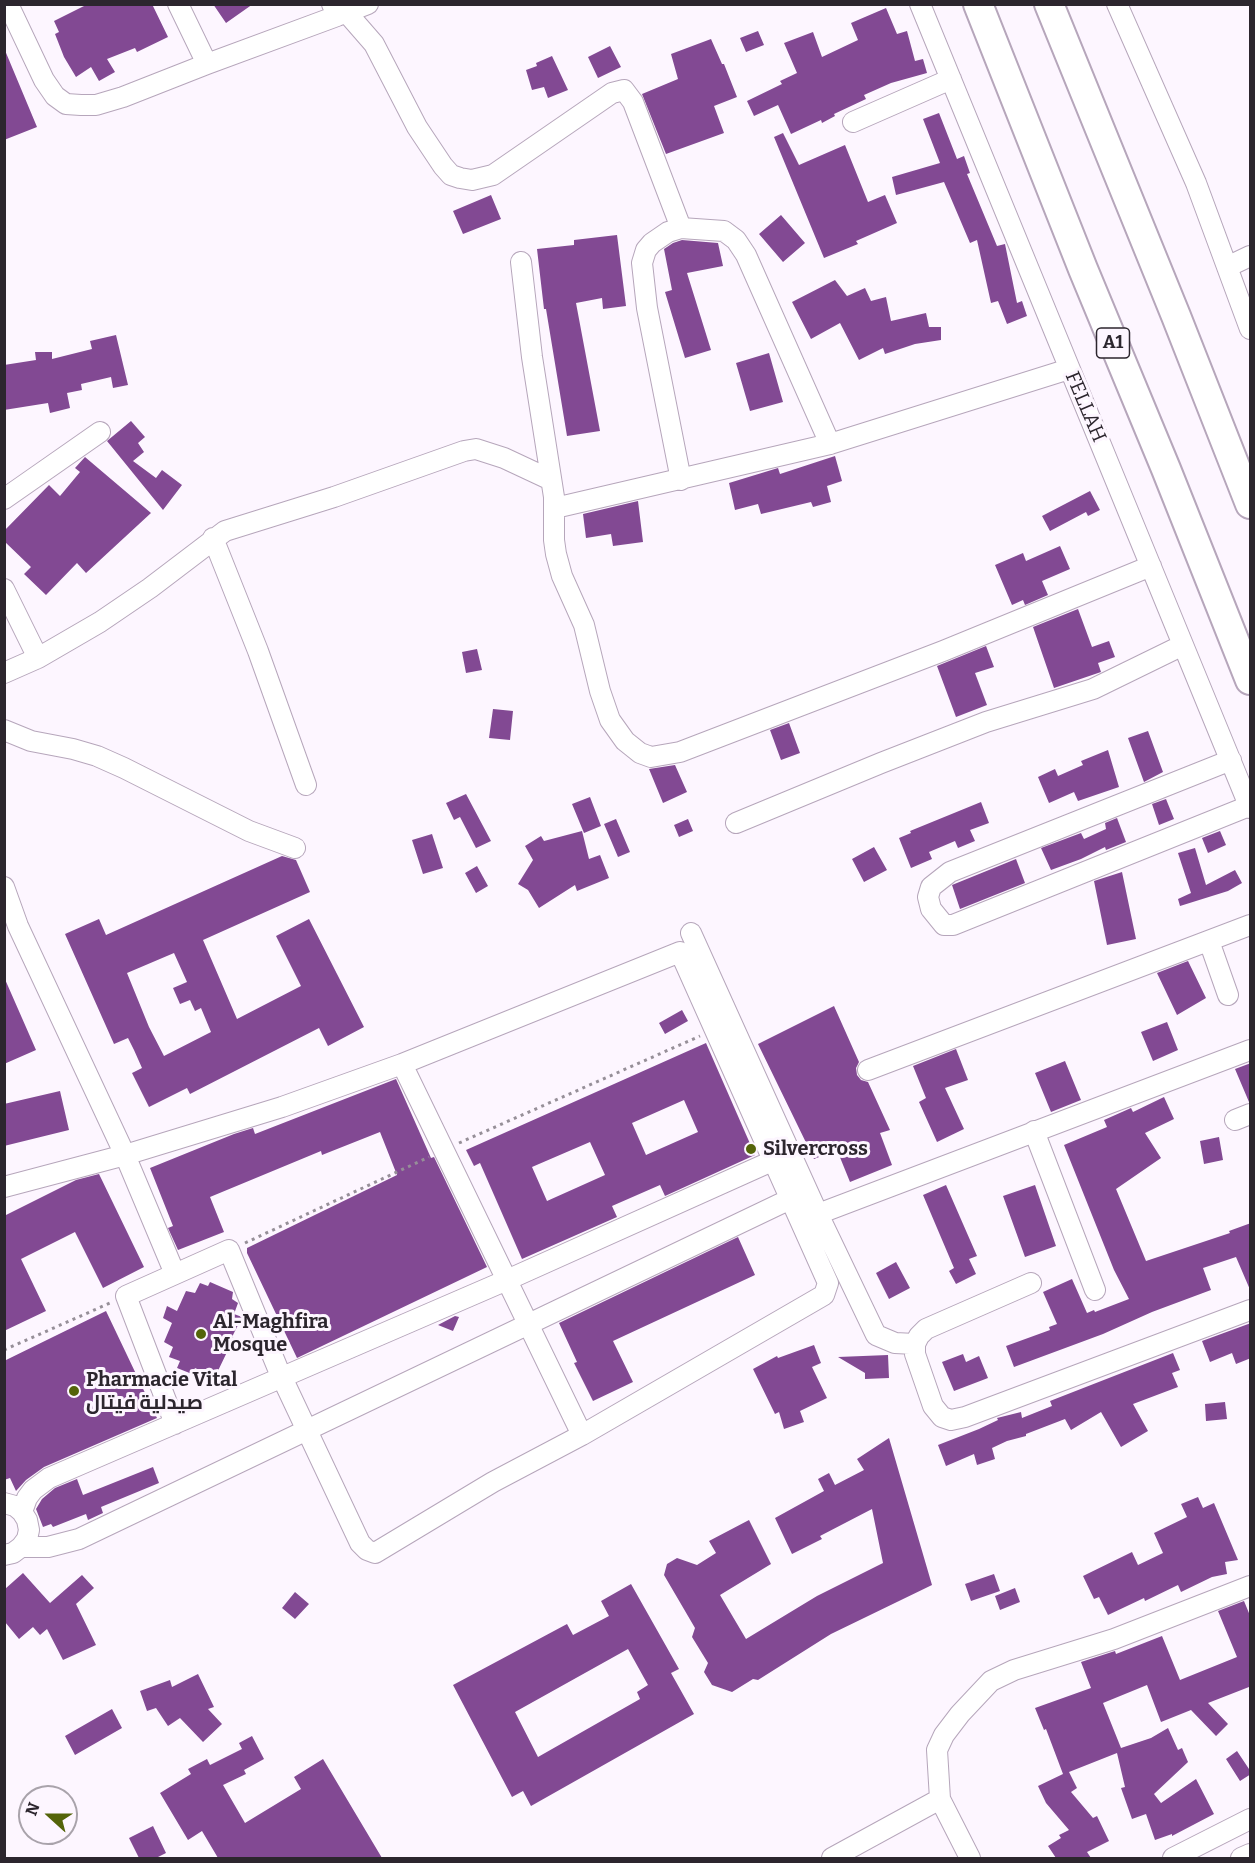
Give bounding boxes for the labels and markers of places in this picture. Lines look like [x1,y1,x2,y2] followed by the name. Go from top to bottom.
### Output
[763,1137,868,1161] place label: Silvercross
[744,1142,758,1156] marker: Silvercross
[213,1310,329,1357] place label: Al-Maghfira Mosque
[194,1327,208,1341] marker: Al-Maghfira Mosque
[86,1368,237,1415] place label: Pharmacie Vital صيدلية فيتال
[67,1384,81,1398] marker: Pharmacie Vital صيدلية فيتال

